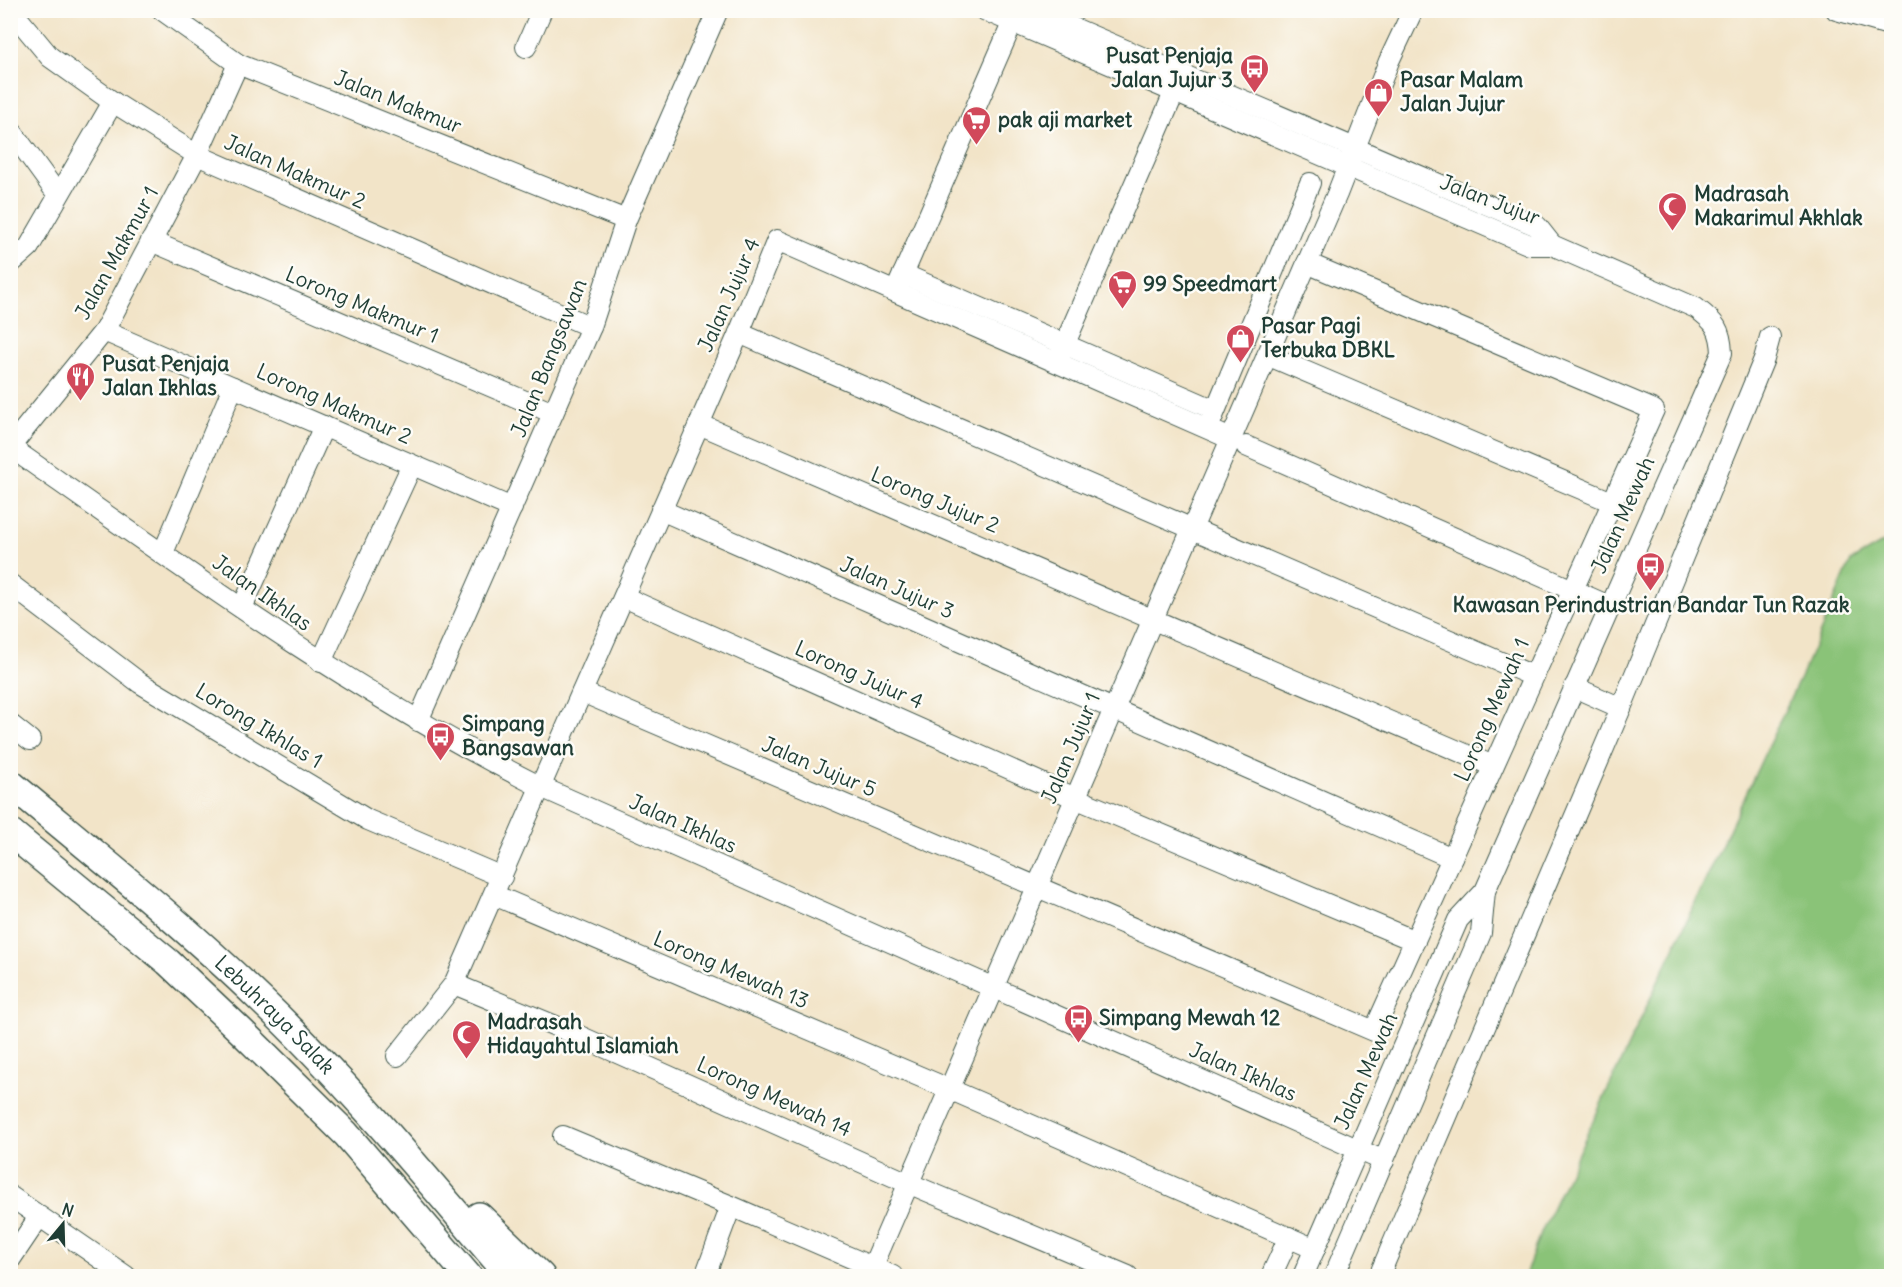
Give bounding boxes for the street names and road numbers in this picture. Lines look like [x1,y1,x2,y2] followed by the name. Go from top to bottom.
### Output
[330,64,466,140] street label: Jalan Makmur
[220,128,370,215] street label: Jalan Makmur 2
[1436,168,1544,231] street label: Jalan Jujur
[69,181,164,324] street label: Jalan Makmur 1
[691,234,766,356] street label: Jalan Jujur 4
[281,260,443,349] street label: Lorong Makmur 1
[504,275,593,441] street label: Jalan Bangsawan
[252,357,416,450] street label: Lorong Makmur 2
[1585,452,1660,578] street label: Jalan Mewah
[867,460,1004,539] street label: Lorong Jujur 2
[208,549,317,637] street label: Jalan Ikhlas
[836,550,958,625] street label: Jalan Jujur 3
[791,634,928,715] street label: Lorong Jujur 4
[1448,634,1535,786] street label: Lorong Mewah 1
[191,677,328,774] street label: Lorong Ikhlas 1
[1035,688,1106,807] street label: Jalan Jujur 1
[758,730,881,803] street label: Jalan Jujur 5
[625,788,741,859] street label: Jalan Ikhlas
[649,925,813,1014] street label: Lorong Mewah 13
[209,949,341,1080] street label: Lebuhraya Salak
[1328,1008,1403,1134] street label: Jalan Mewah
[1185,1036,1301,1107] street label: Jalan Ikhlas
[693,1050,856,1143] street label: Lorong Mewah 14

